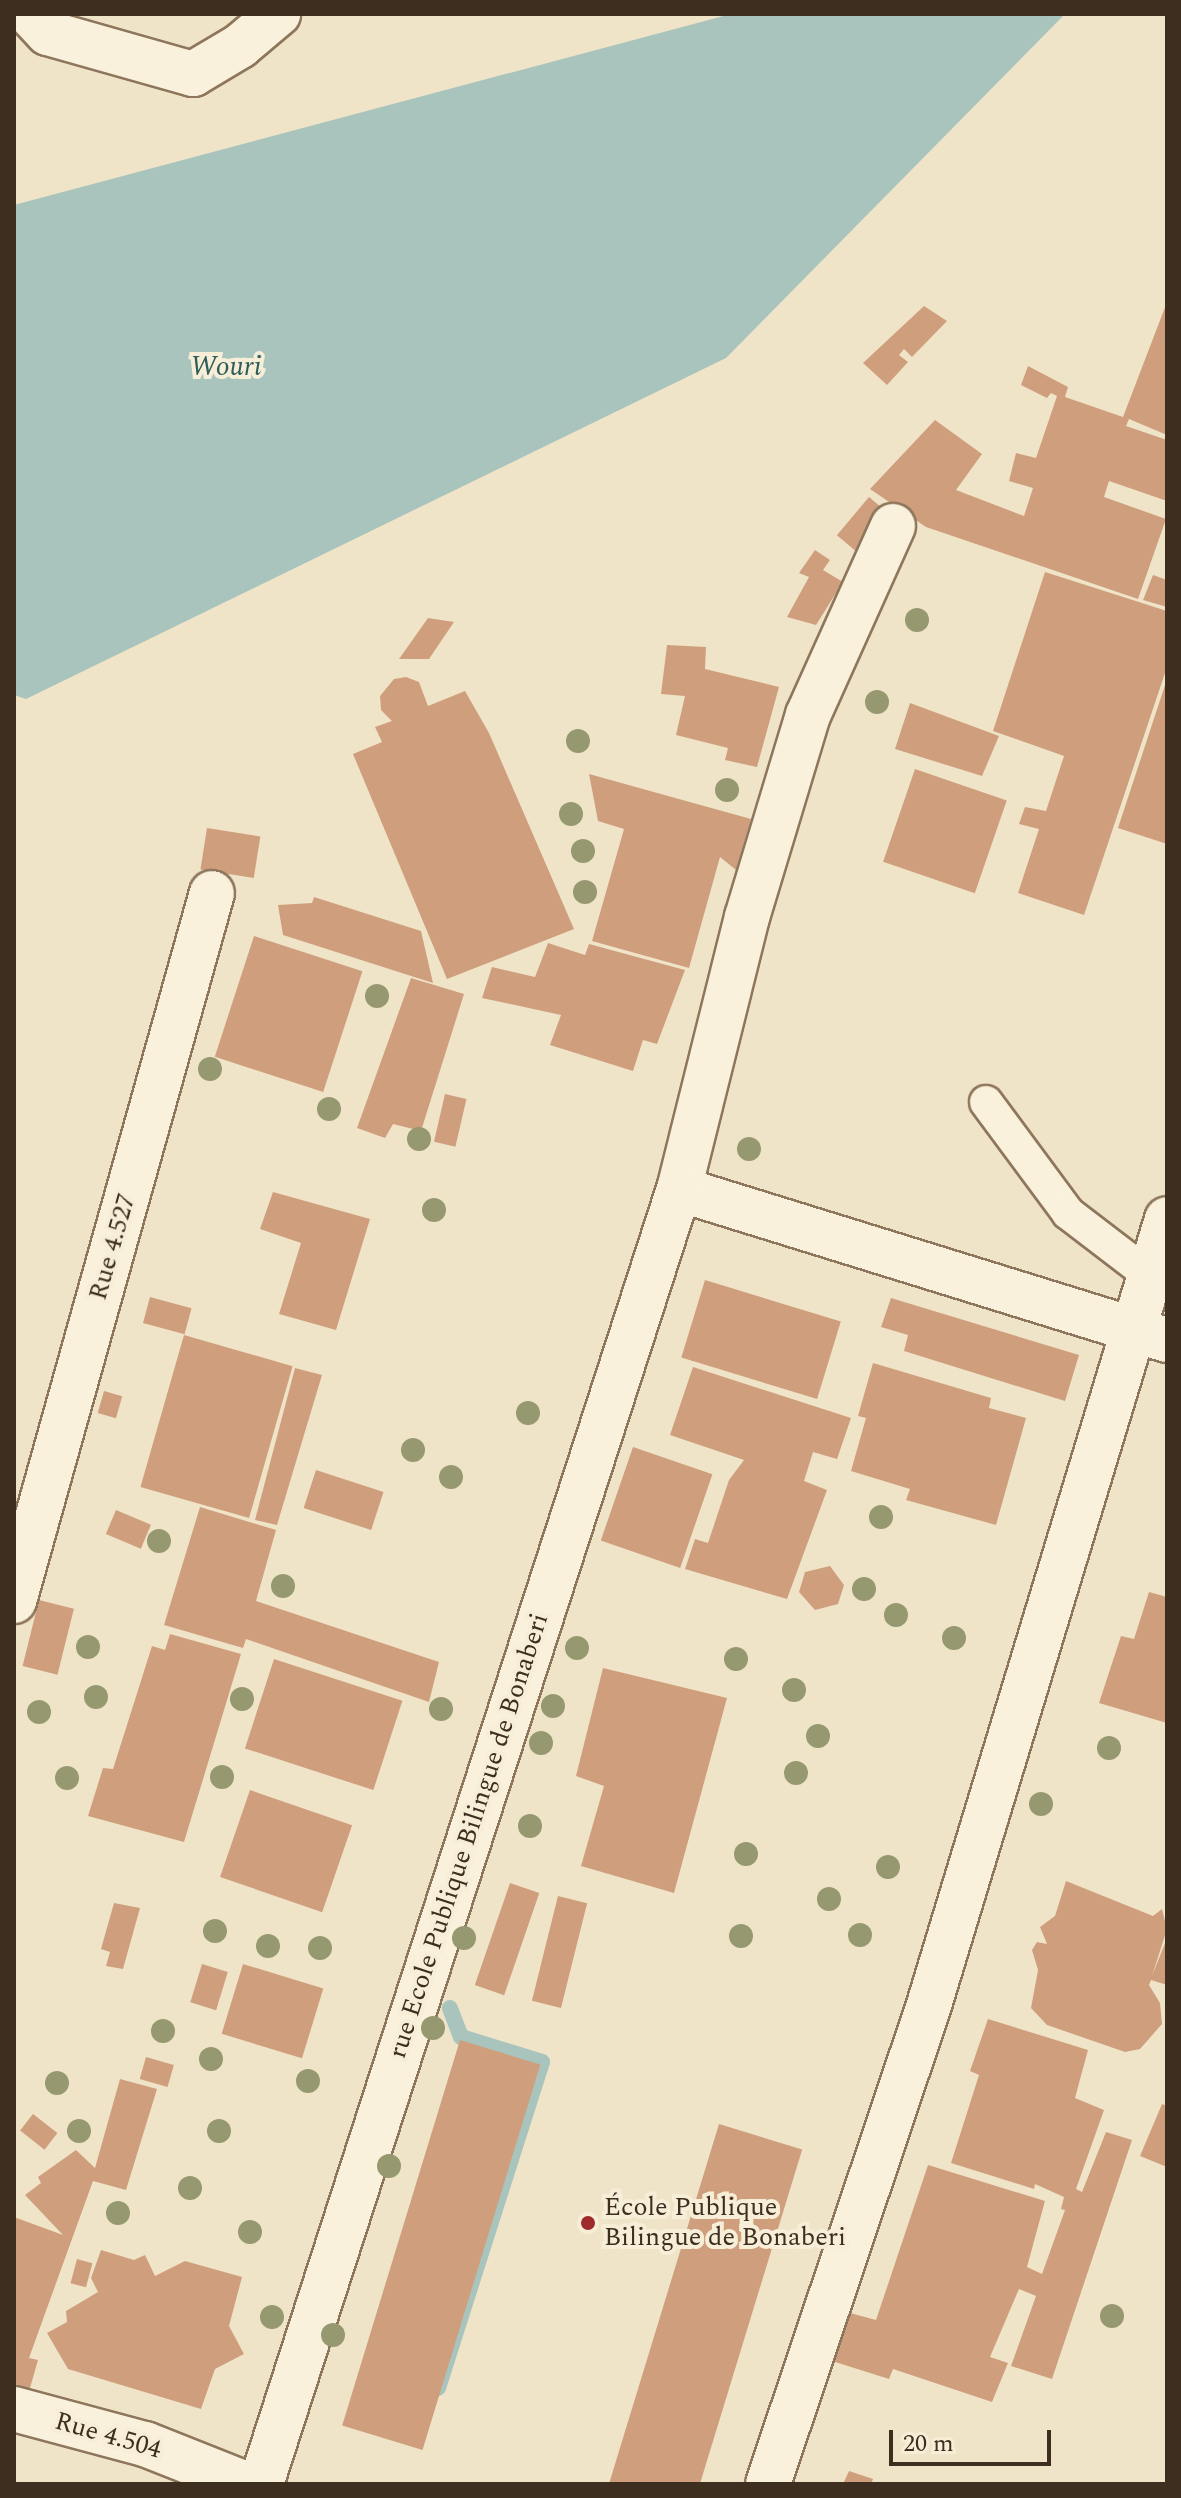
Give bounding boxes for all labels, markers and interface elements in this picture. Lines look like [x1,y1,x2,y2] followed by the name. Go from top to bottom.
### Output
[190,350,262,384] water label: Wouri
[83,1190,143,1304] street label: Rue 4.527
[382,1610,556,2062] street label: rue Ecole Publique Bilingue de Bonaberi
[604,2192,846,2254] place label: École Publique Bilingue de Bonaberi
[579,2214,597,2232] marker: École Publique Bilingue de Bonaberi
[51,2406,165,2466] street label: Rue 4.504
[893,2414,1055,2464] scale bar
[903,2426,954,2462] text: 20 m

